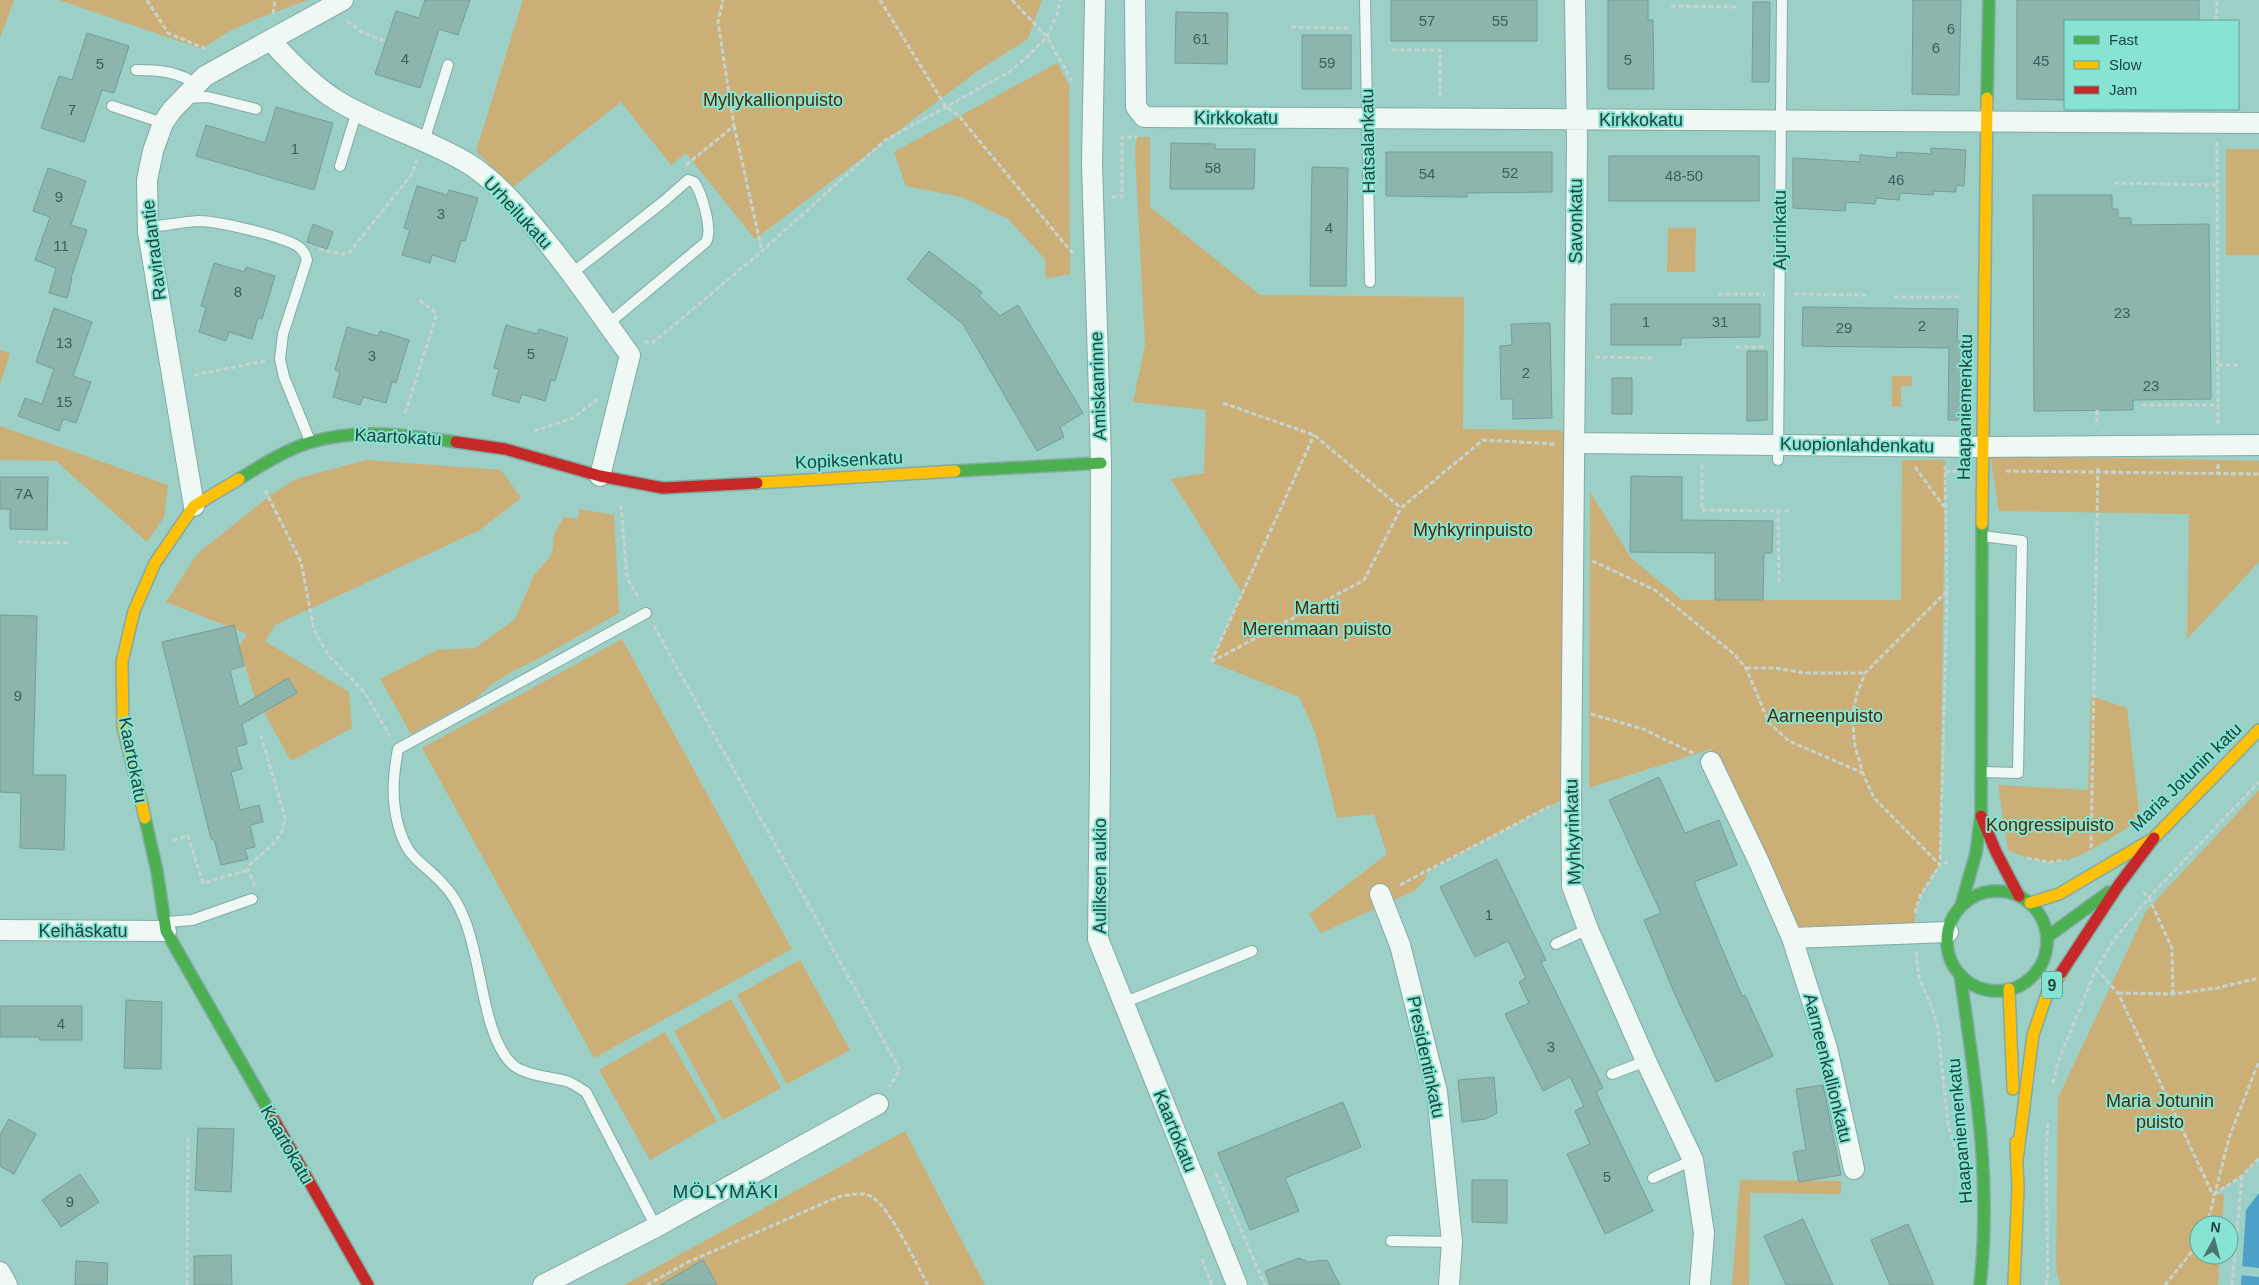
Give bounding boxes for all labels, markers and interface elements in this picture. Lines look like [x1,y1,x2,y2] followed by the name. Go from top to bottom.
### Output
[1419,12,1435,29] house number: 57
[1492,12,1508,29] house number: 55
[1947,20,1955,37] house number: 6
[2064,20,2239,110] legend
[1193,30,1209,47] house number: 61
[2109,31,2139,48] text: Fast
[1932,39,1940,56] house number: 6
[401,50,409,67] house number: 4
[1624,51,1632,68] house number: 5
[2033,52,2049,69] house number: 45
[1319,54,1335,71] house number: 59
[96,55,104,72] house number: 5
[2109,56,2142,73] text: Slow
[2109,81,2137,98] text: Jam
[1357,88,1379,194] street label: Hatsalankatu
[703,90,843,110] park label: Myllykallionpuisto
[68,101,76,118] house number: 7
[1194,108,1278,128] street label: Kirkkokatu
[1599,110,1683,130] street label: Kirkkokatu
[291,140,299,157] house number: 1
[1205,159,1221,176] house number: 58
[1502,164,1518,181] house number: 52
[1419,165,1435,182] house number: 54
[1665,167,1703,184] house number: 48-50
[1888,171,1904,188] house number: 46
[480,173,556,253] street label: Urheilukatu
[1566,178,1586,264] street label: Savonkatu
[55,188,63,205] house number: 9
[1770,190,1790,270] street label: Ajurinkatu
[138,199,170,301] street label: Raviradantie
[437,205,445,222] house number: 3
[1325,219,1333,236] house number: 4
[53,237,69,254] house number: 11
[234,283,242,300] house number: 8
[2114,304,2130,321] house number: 23
[1642,313,1650,330] house number: 1
[1712,313,1728,330] house number: 31
[1918,317,1926,334] house number: 2
[1836,319,1852,336] house number: 29
[1086,331,1110,441] street label: Amiskanrinne
[56,334,72,351] house number: 13
[1954,334,1976,480] street label: Haapaniemenkatu
[527,345,535,362] house number: 5
[368,347,376,364] house number: 3
[1522,364,1530,381] house number: 2
[2143,377,2159,394] house number: 23
[56,393,72,410] house number: 15
[354,425,442,449] street label: Kaartokatu
[1780,434,1934,456] street label: Kuopionlahdenkatu
[795,447,903,473] street label: Kopiksenkatu
[15,485,33,502] house number: 7A
[1413,520,1533,540] park label: Myhkyrinpuisto
[1242,598,1392,639] park label: Martti Merenmaan puisto
[14,687,22,704] house number: 9
[1767,706,1883,726] park label: Aarneenpuisto
[115,715,151,805] street label: Kaartokatu
[2126,719,2246,835] street label: Maria Jotunin katu
[1561,779,1585,885] street label: Myhkyrinkatu
[1986,815,2114,835] park label: Kongressipuisto
[1090,818,1110,934] street label: Auliksen aukio
[1485,906,1493,923] house number: 1
[38,921,128,941] street label: Keihäskatu
[2042,972,2062,998] road number: 9
[1800,991,1856,1145] street label: Aarneenkallionkatu
[1403,994,1449,1120] street label: Presidentinkatu
[57,1015,65,1032] house number: 4
[1547,1038,1555,1055] house number: 3
[1944,1057,1976,1205] street label: Haapaniemenkatu
[1149,1087,1201,1175] street label: Kaartokatu
[2106,1091,2214,1132] park label: Maria Jotunin puisto
[257,1102,317,1188] street label: Kaartokatu
[1603,1168,1611,1185] house number: 5
[673,1181,779,1202] district label: MÖLYMÄKI
[66,1193,74,1210] house number: 9
[2189,1215,2239,1265] north arrow
[2210,1219,2222,1236] text: N

